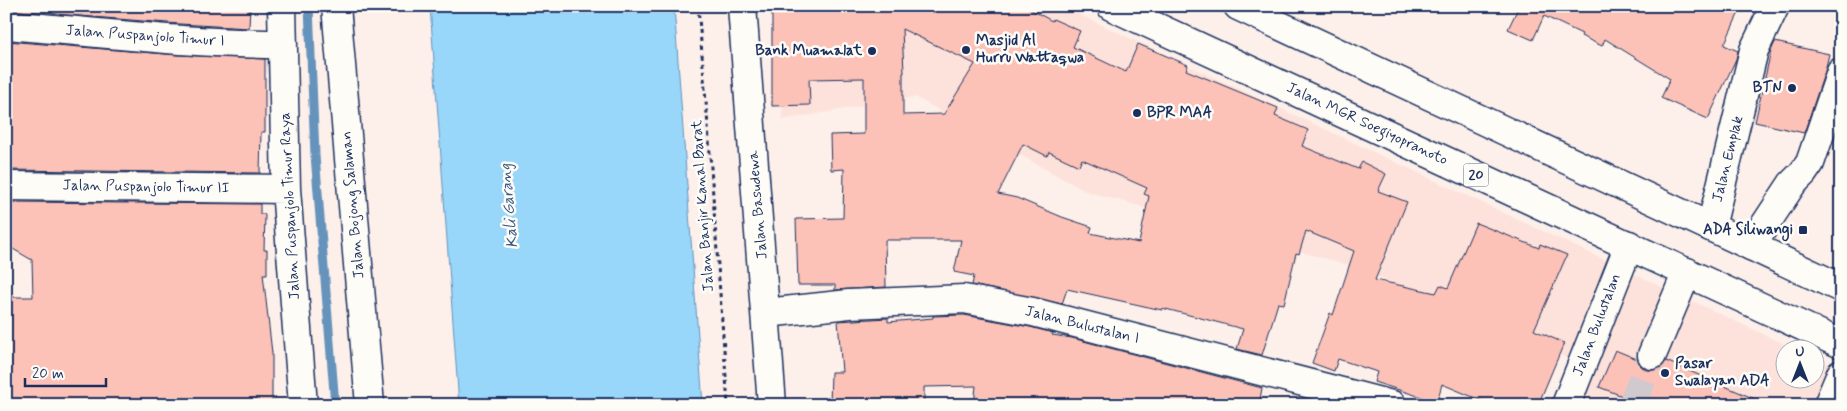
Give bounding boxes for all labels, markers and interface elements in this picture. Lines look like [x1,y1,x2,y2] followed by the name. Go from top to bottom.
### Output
[65,20,225,52] street label: Jalan Puspanjolo Timur I
[976,31,1084,68] place label: Masjid Al Hurru Wattaqwa
[755,41,863,61] place label: Bank Muamalat
[960,44,972,56] marker: Masjid Al Hurru Wattaqwa
[866,45,878,57] marker: Bank Muamalat
[1283,78,1451,171] street label: Jalan MGR Soegiyopranoto
[1753,78,1782,98] place label: BTN
[1786,82,1798,94] marker: BTN
[1147,103,1212,123] place label: BPR MAA
[1131,107,1143,119] marker: BPR MAA
[275,111,305,300] street label: Jalan Puspanjolo Timur Raya
[1708,113,1748,204] street label: Jalan Emplak
[687,119,719,293] street label: Jalan Banjir Kanal Barat
[337,130,369,280] street label: Jalan Bojong Salaman
[743,149,773,260] street label: Jalan Basudewa
[495,162,523,249] water label: Kali Garang
[1464,164,1488,186] road number: 20
[62,176,230,198] street label: Jalan Puspanjolo Timur II
[1703,220,1793,242] place label: ADA Siliwangi
[1797,224,1809,236] marker: ADA Siliwangi
[1568,271,1626,379] street label: Jalan Bulustalan
[1023,301,1141,349] street label: Jalan Bulustalan I
[1774,338,1824,388] north arrow
[1795,343,1805,361] text: U
[1675,354,1770,391] place label: Pasar Swalayan ADA
[25,356,106,388] scale bar
[32,364,64,384] text: 20 m
[1659,367,1671,379] marker: Pasar Swalayan ADA

